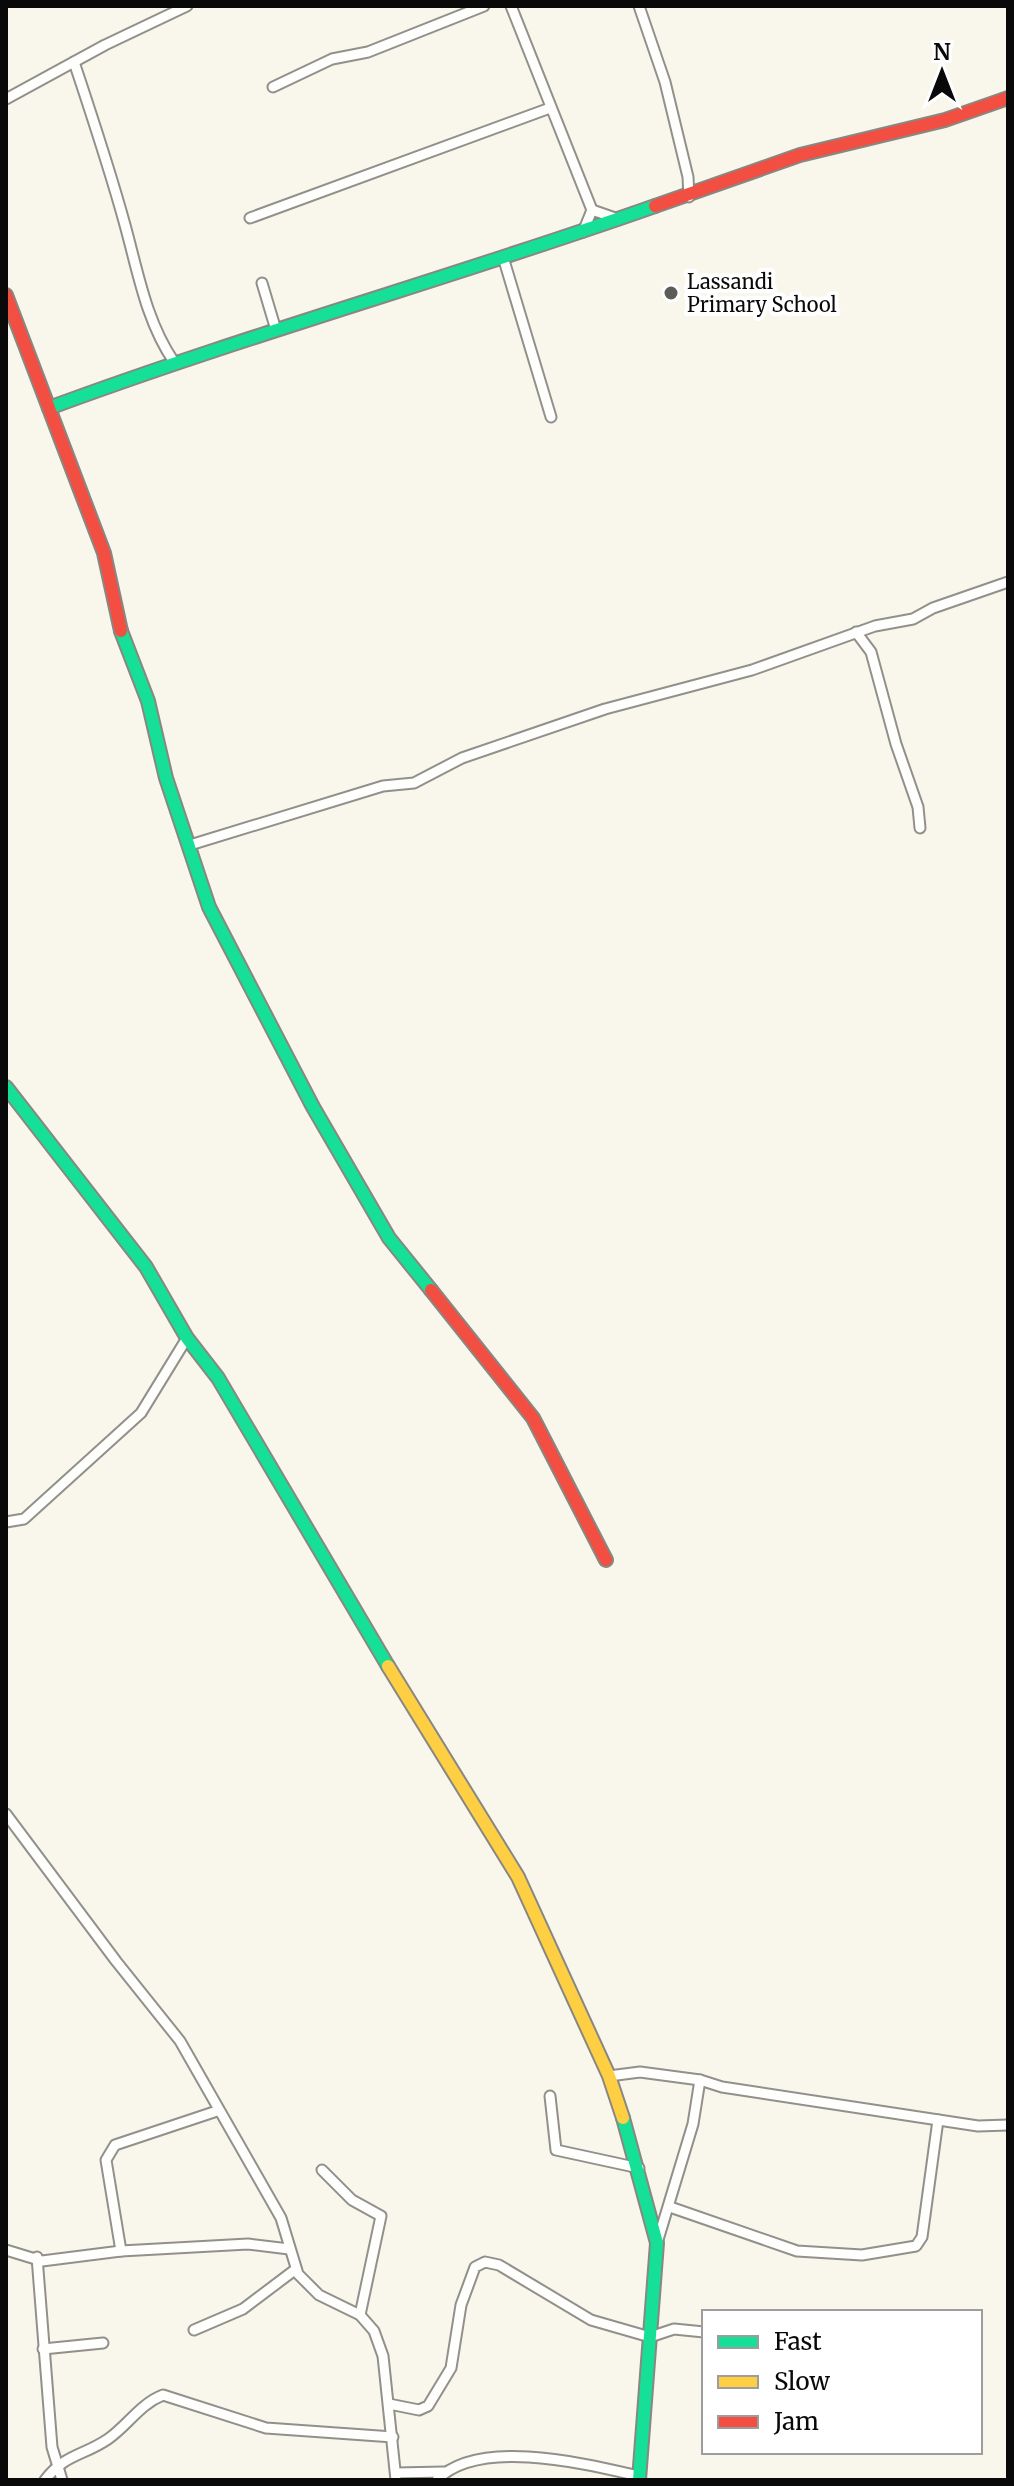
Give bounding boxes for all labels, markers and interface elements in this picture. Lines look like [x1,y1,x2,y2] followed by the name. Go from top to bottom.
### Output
[902,32,982,112] north arrow
[933,38,951,66] text: N
[687,269,837,317] place label: Lassandi Primary School
[662,284,680,302] marker: Lassandi Primary School
[702,2310,982,2454] legend
[774,2326,822,2357] text: Fast
[774,2366,830,2397] text: Slow
[773,2406,819,2437] text: Jam

